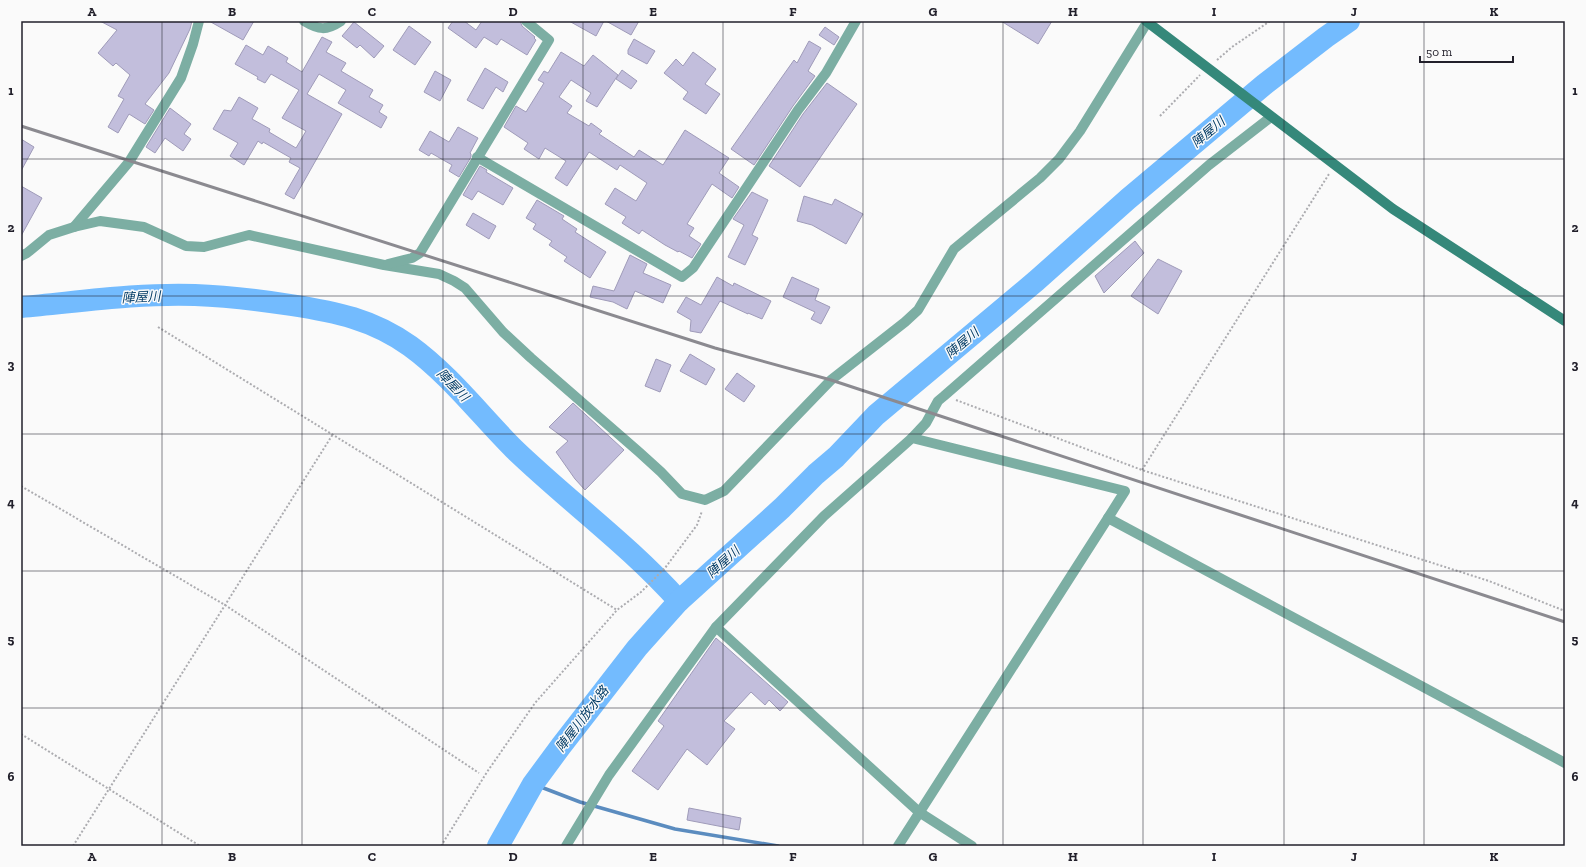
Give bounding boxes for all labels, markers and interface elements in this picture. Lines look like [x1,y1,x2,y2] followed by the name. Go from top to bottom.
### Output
[88,4,97,19] text: A
[228,4,236,19] text: B
[368,4,376,19] text: C
[508,4,518,19] text: D
[649,4,657,19] text: E
[789,4,797,19] text: F
[929,4,938,19] text: G
[1068,4,1078,19] text: H
[1212,4,1217,19] text: I
[1351,4,1357,19] text: J
[1490,4,1499,19] text: K
[1420,38,1513,64] scale bar
[1426,45,1453,59] text: 50 m
[8,83,14,98] text: 1
[1572,83,1578,98] text: 1
[1188,112,1229,150] water label: 陣屋川
[8,220,15,235] text: 2
[1572,220,1579,235] text: 2
[121,288,163,306] water label: 陣屋川
[942,323,983,361] water label: 陣屋川
[8,357,15,372] text: 3
[1572,357,1579,372] text: 3
[434,366,473,406] water label: 陣屋川
[7,495,15,510] text: 4
[1571,495,1579,510] text: 4
[703,542,744,581] water label: 陣屋川
[8,632,15,647] text: 5
[1572,632,1579,647] text: 5
[553,683,612,755] water label: 陣屋川放水路
[8,769,15,784] text: 6
[1572,769,1579,784] text: 6
[88,849,97,864] text: A
[228,849,236,864] text: B
[368,849,376,864] text: C
[508,849,518,864] text: D
[649,849,657,864] text: E
[789,849,797,864] text: F
[929,849,938,864] text: G
[1068,849,1078,864] text: H
[1212,849,1217,864] text: I
[1351,849,1357,864] text: J
[1490,849,1499,864] text: K

